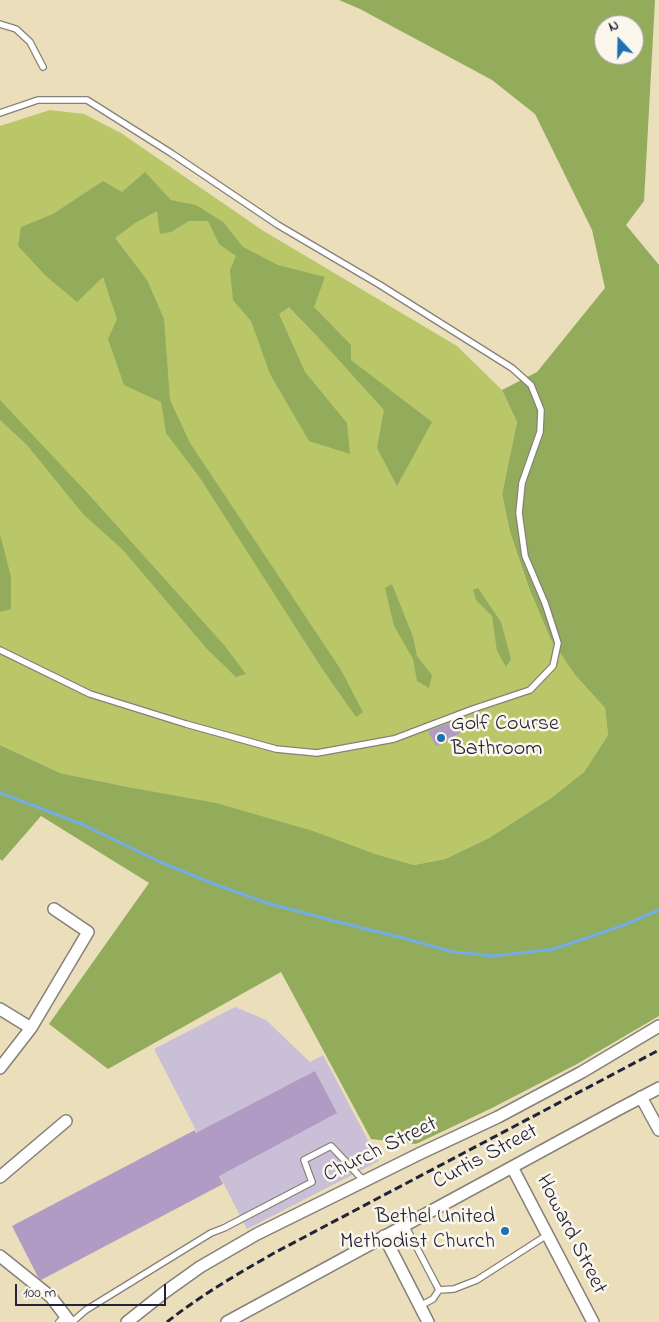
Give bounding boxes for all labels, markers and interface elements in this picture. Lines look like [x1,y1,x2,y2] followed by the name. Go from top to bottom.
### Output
[594,15,644,65] north arrow
[606,15,622,38] text: N
[451,712,559,764] place label: Golf Course Bathroom
[435,732,447,744] marker: Golf Course Bathroom
[320,1112,442,1190] street label: Church Street
[429,1119,543,1197] street label: Curtis Street
[529,1171,611,1299] street label: Howard Street
[340,1205,495,1256] place label: Bethel United Methodist Church
[499,1225,511,1237] marker: Bethel United Methodist Church
[18,1274,169,1306] scale bar
[23,1282,56,1304] text: 100 m

